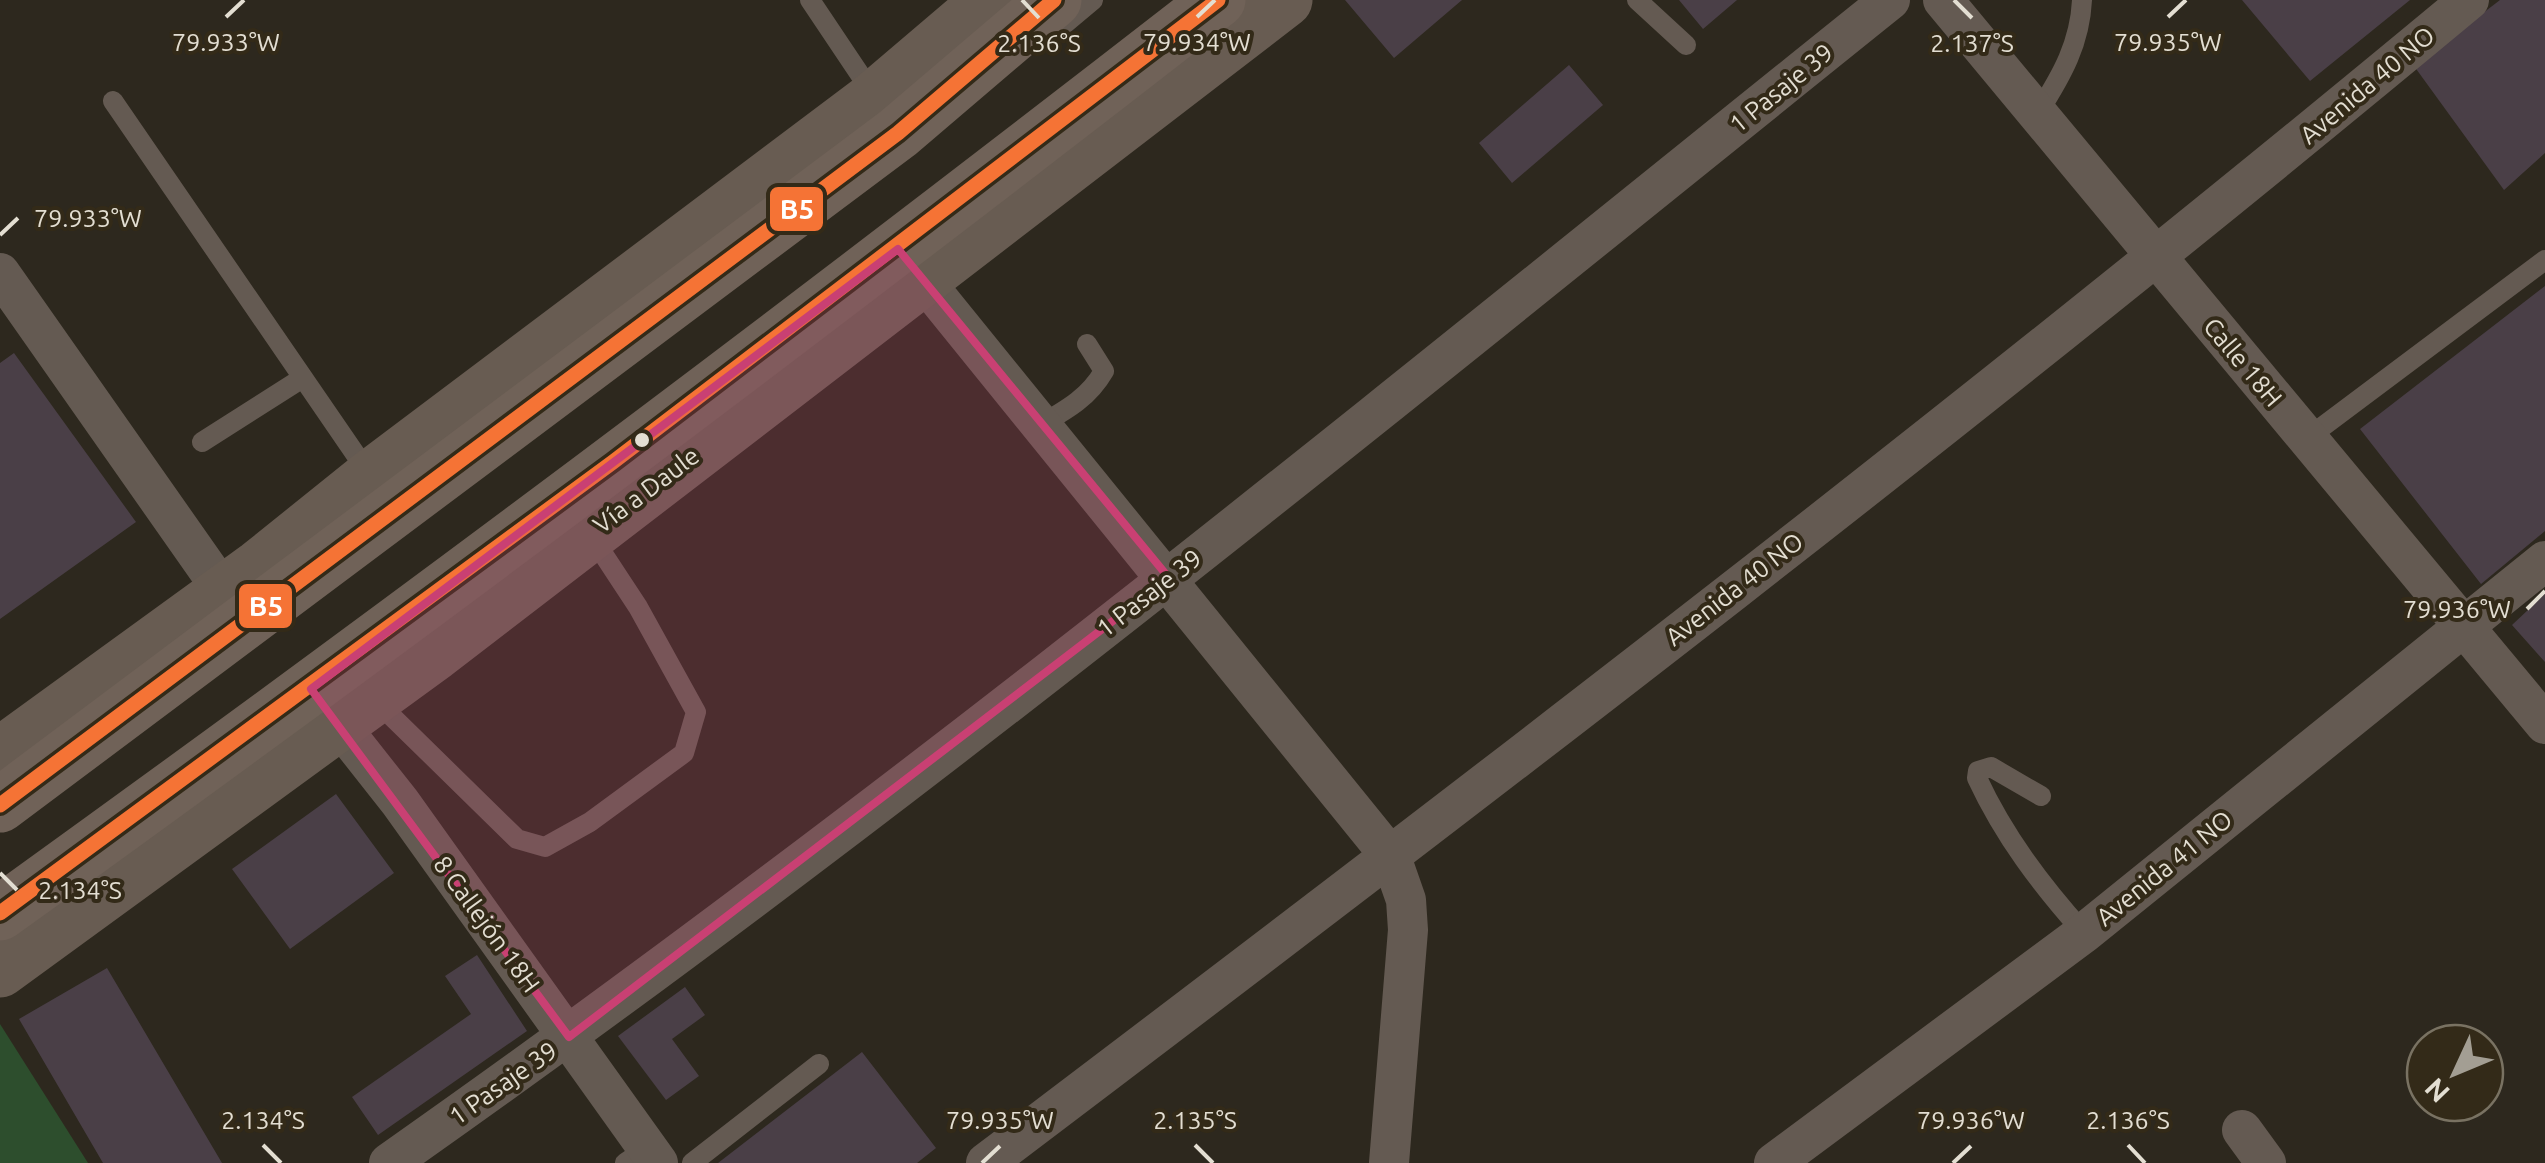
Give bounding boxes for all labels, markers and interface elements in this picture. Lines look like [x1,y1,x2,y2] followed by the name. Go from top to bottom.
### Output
[2294,21,2440,149] street label: Avenida 40 NO
[172,28,280,56] text: 79.933°W
[1143,28,1251,56] text: 79.934°W
[2114,28,2222,56] text: 79.935°W
[997,29,1081,57] text: 2.136°S
[1930,29,2014,57] text: 2.137°S
[1724,38,1838,138] street label: 1 Pasaje 39
[768,185,825,233] line badge: B5
[780,193,814,224] text: B5
[34,204,142,232] text: 79.933°W
[2198,312,2288,412] street label: Calle 18H
[632,430,652,450] unlabelled marker
[588,441,704,539] street label: Vía a Daule
[1660,527,1808,651] street label: Avenida 40 NO
[1091,544,1207,642] street label: 1 Pasaje 39
[237,582,294,630] line badge: B5
[249,590,283,621] text: B5
[2403,595,2511,623] text: 79.936°W
[2090,805,2238,931] street label: Avenida 41 NO
[428,851,546,997] street label: 8 Callejón 18H
[38,876,122,904] text: 2.134°S
[2405,1023,2505,1123] north arrow
[444,1036,562,1130] street label: 1 Pasaje 39
[2418,1072,2455,1109] text: N
[221,1106,305,1134] text: 2.134°S
[946,1106,1054,1134] text: 79.935°W
[1153,1106,1237,1134] text: 2.135°S
[1917,1106,2025,1134] text: 79.936°W
[2086,1106,2170,1134] text: 2.136°S

